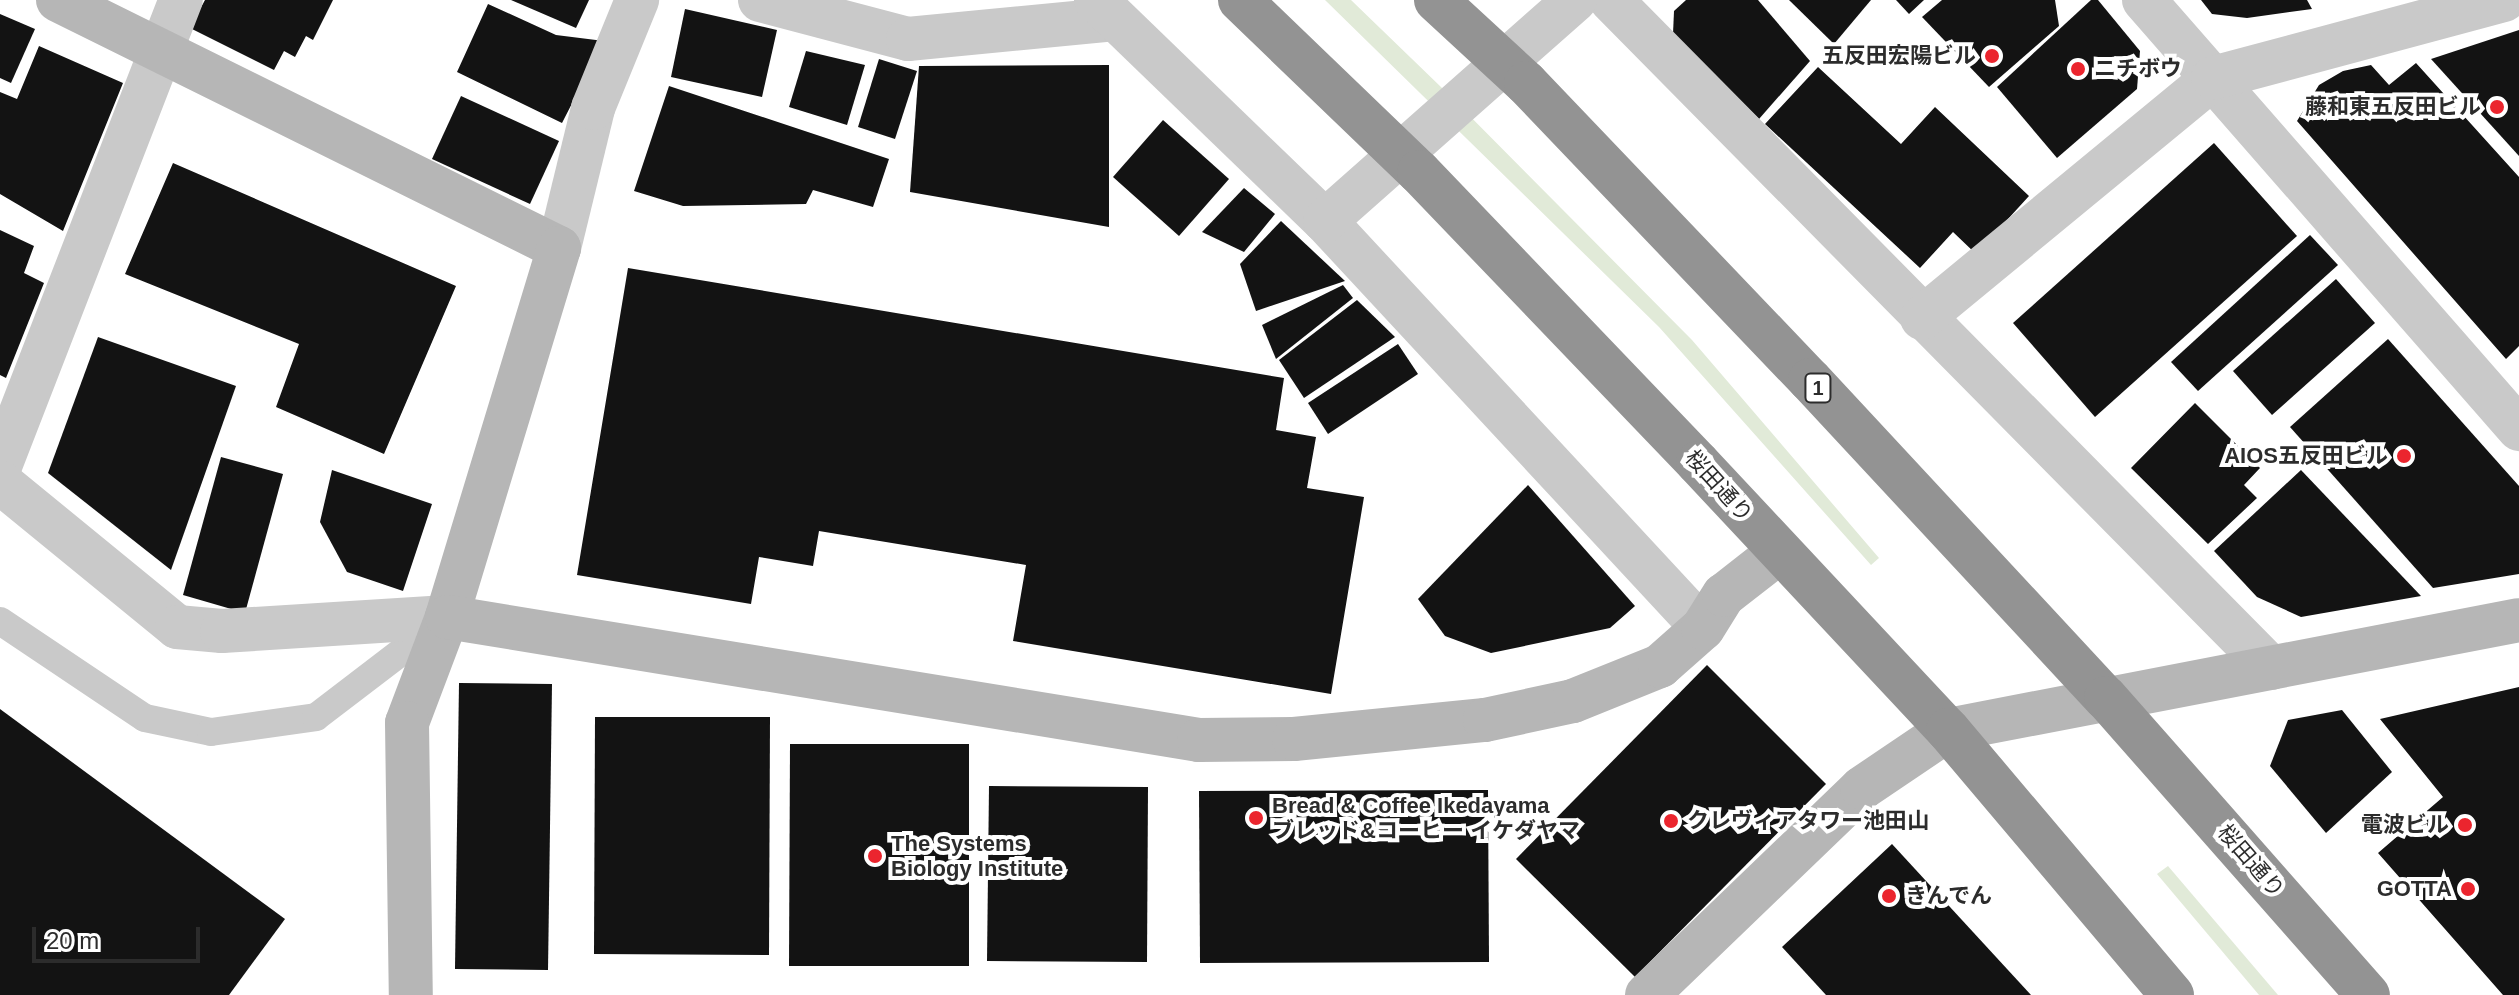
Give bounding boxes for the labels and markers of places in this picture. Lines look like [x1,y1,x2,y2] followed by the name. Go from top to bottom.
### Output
[1822,43,1976,69] place label: 五反田宏陽ビル
[1983,47,2001,65] marker: 五反田宏陽ビル
[2094,56,2182,82] place label: ニチボウ
[2069,60,2087,78] marker: ニチボウ
[2305,94,2481,120] place label: 藤和東五反田ビル
[2488,98,2506,116] marker: 藤和東五反田ビル
[2224,443,2388,469] place label: AIOS五反田ビル
[2395,447,2413,465] marker: AIOS五反田ビル
[1272,792,1580,844] place label: Bread & Coffee Ikedayama ブレッド&コーヒー イケダヤマ
[1687,808,1929,834] place label: クレヴィアタワー池田山
[1247,809,1265,827] marker: Bread & Coffee Ikedayama ブレッド&コーヒー イケダヤマ
[1662,812,1680,830] marker: クレヴィアタワー池田山
[2361,812,2449,838] place label: 電波ビル
[2456,816,2474,834] marker: 電波ビル
[891,830,1063,882] place label: The Systems Biology Institute
[866,847,884,865] marker: The Systems Biology Institute
[2377,876,2452,902] place label: GOTTA
[2459,880,2477,898] marker: GOTTA
[1905,883,1993,909] place label: きんでん
[1880,887,1898,905] marker: きんでん

